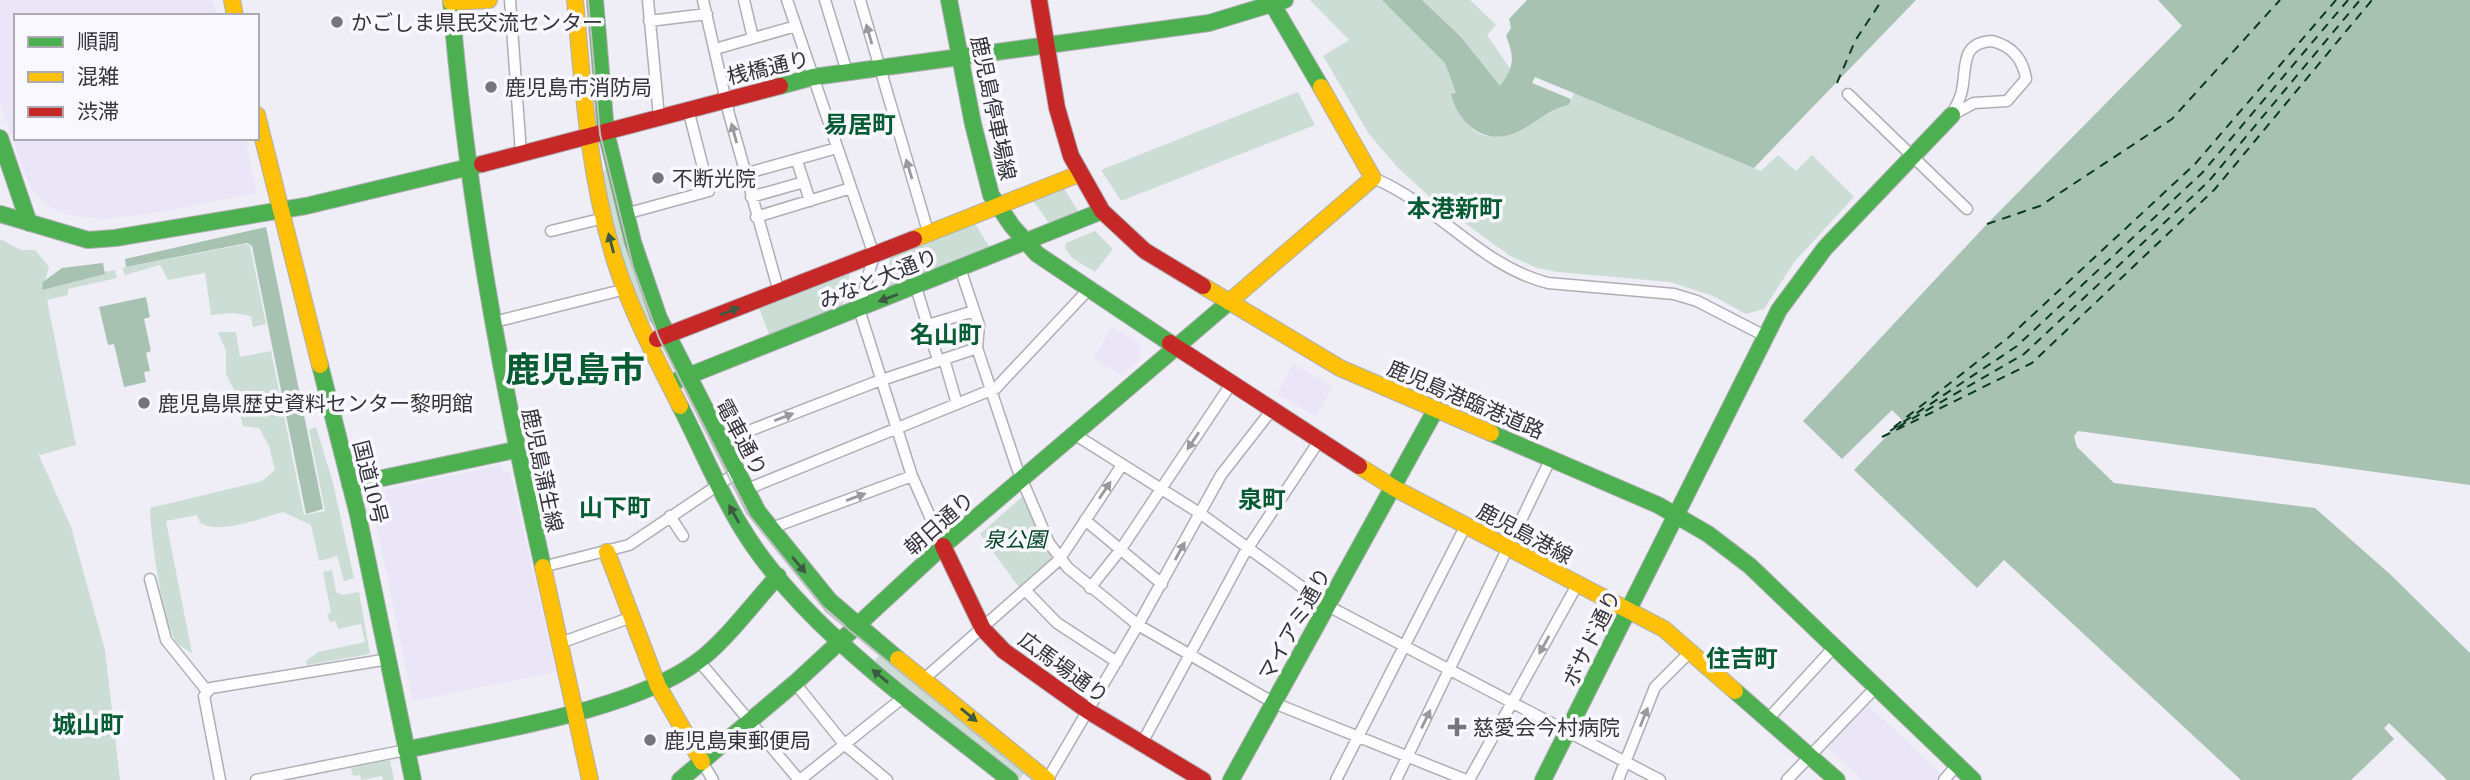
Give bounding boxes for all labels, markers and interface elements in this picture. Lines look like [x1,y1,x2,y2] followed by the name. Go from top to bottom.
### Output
[351,8,603,36] place label: かごしま県民交流センター
[14,14,259,140] legend
[329,14,345,30] marker: かごしま県民交流センター
[864,23,874,44] one-way arrow
[77,27,119,55] text: 順調
[965,33,1023,183] street label: 鹿児島停車場線
[724,44,812,90] street label: 桟橋通り
[77,62,119,90] text: 混雑
[505,73,652,101] place label: 鹿児島市消防局
[483,79,499,95] marker: 鹿児島市消防局
[77,97,119,125] text: 渋滞
[824,108,896,140] district label: 易居町
[728,122,738,143] one-way arrow
[904,159,914,180] one-way arrow
[672,164,756,192] place label: 不断光院
[650,170,666,186] marker: 不断光院
[1407,192,1503,224] district label: 本港新町
[605,232,615,253] one-way arrow
[814,241,942,315] street label: みなと大通り
[877,292,898,303] one-way arrow
[720,305,741,316] one-way arrow
[910,318,982,350] district label: 名山町
[505,346,645,392] district label: 鹿児島市
[1383,353,1549,445] street label: 鹿児島港臨港道路
[158,389,473,417] place label: 鹿児島県歴史資料センター黎明館
[710,393,774,481] street label: 電車通り
[136,395,152,411] marker: 鹿児島県歴史資料センター黎明館
[516,405,570,535] street label: 鹿児島蒲生線
[773,411,794,422] one-way arrow
[1187,431,1200,450] one-way arrow
[347,437,395,527] street label: 国道10号
[1099,480,1112,500] one-way arrow
[1238,483,1286,515] district label: 泉町
[898,485,980,561] street label: 朝日通り
[579,491,651,523] district label: 山下町
[845,491,866,502] one-way arrow
[1472,496,1578,570] street label: 鹿児島港線
[728,504,740,524] one-way arrow
[984,525,1049,553] park label: 泉公園
[1174,542,1186,561] one-way arrow
[791,556,806,573] one-way arrow
[1251,562,1337,686] street label: マイアミ通り
[1555,585,1627,691] street label: ボサド通り
[1013,625,1115,709] street label: 広馬場通り
[1538,635,1550,654] one-way arrow
[1706,642,1778,674] district label: 住吉町
[872,668,890,683] one-way arrow
[1638,706,1649,727] one-way arrow
[52,708,124,740] district label: 城山町
[959,708,977,723] one-way arrow
[1421,708,1432,729] one-way arrow
[1473,713,1620,741] place label: 慈愛会今村病院
[1447,717,1467,737] marker: 慈愛会今村病院
[664,726,811,754] place label: 鹿児島東郵便局
[642,732,658,748] marker: 鹿児島東郵便局

